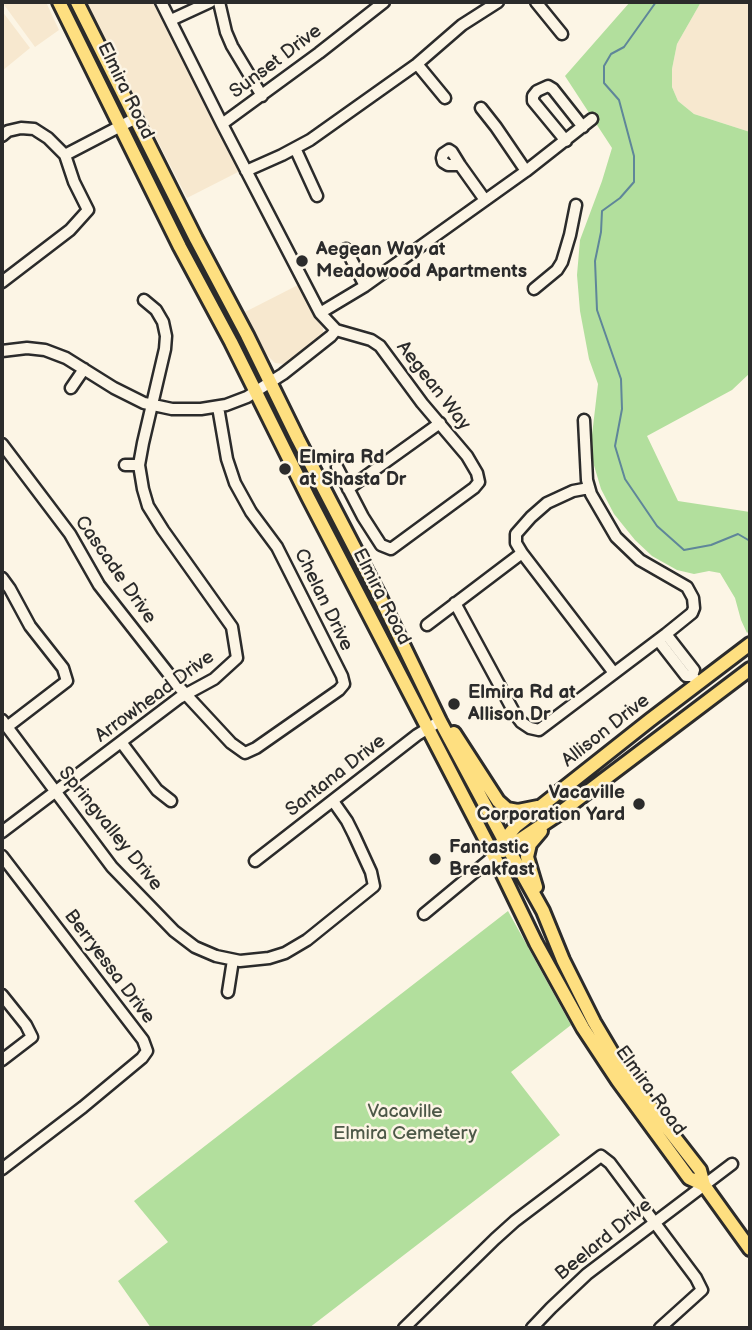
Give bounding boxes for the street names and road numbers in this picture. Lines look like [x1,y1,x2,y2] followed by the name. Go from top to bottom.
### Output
[226,20,326,104] street label: Sunset Drive
[92,39,158,143] street label: Elmira Road
[391,337,475,435] street label: Aegean Way
[69,512,161,628] street label: Cascade Drive
[288,545,358,655] street label: Chelan Drive
[347,545,415,649] street label: Elmira Road
[91,646,219,748] street label: Arrowhead Drive
[558,690,654,772] street label: Allison Drive
[282,730,390,822] street label: Santana Drive
[53,762,167,896] street label: Springvalley Drive
[59,905,159,1029] street label: Berryessa Drive
[610,1042,690,1140] street label: Elmira Road
[551,1194,657,1286] street label: Beelard Drive

